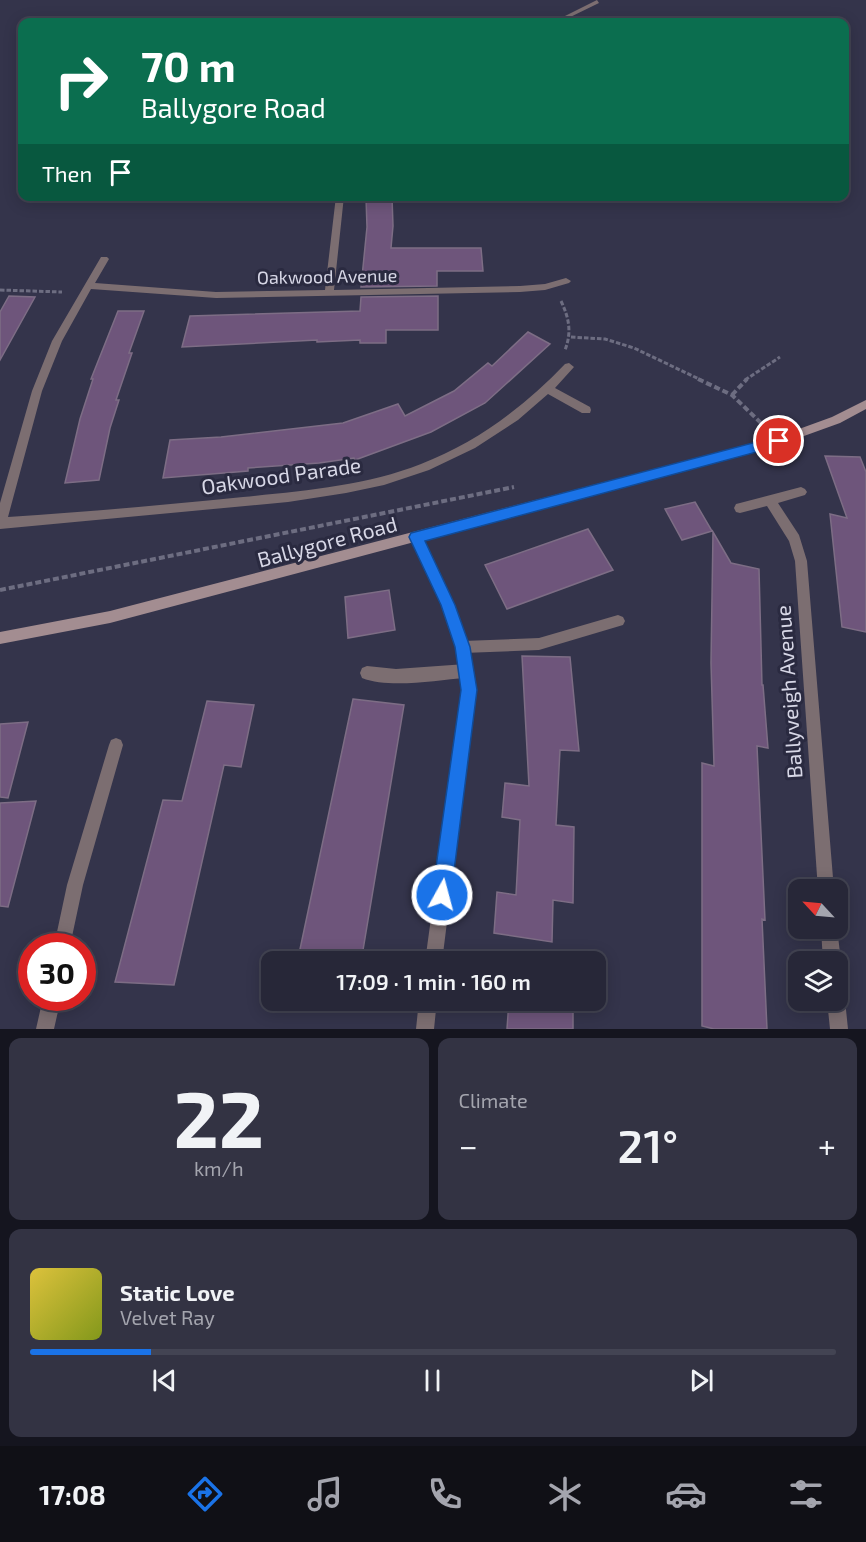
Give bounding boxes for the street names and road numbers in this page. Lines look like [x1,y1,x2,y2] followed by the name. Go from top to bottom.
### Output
[257,264,397,288] street label: Oakwood Avenue
[199,451,363,499] street label: Oakwood Parade
[254,510,400,572] street label: Ballygore Road
[769,605,807,779] street label: Ballyveigh Avenue

